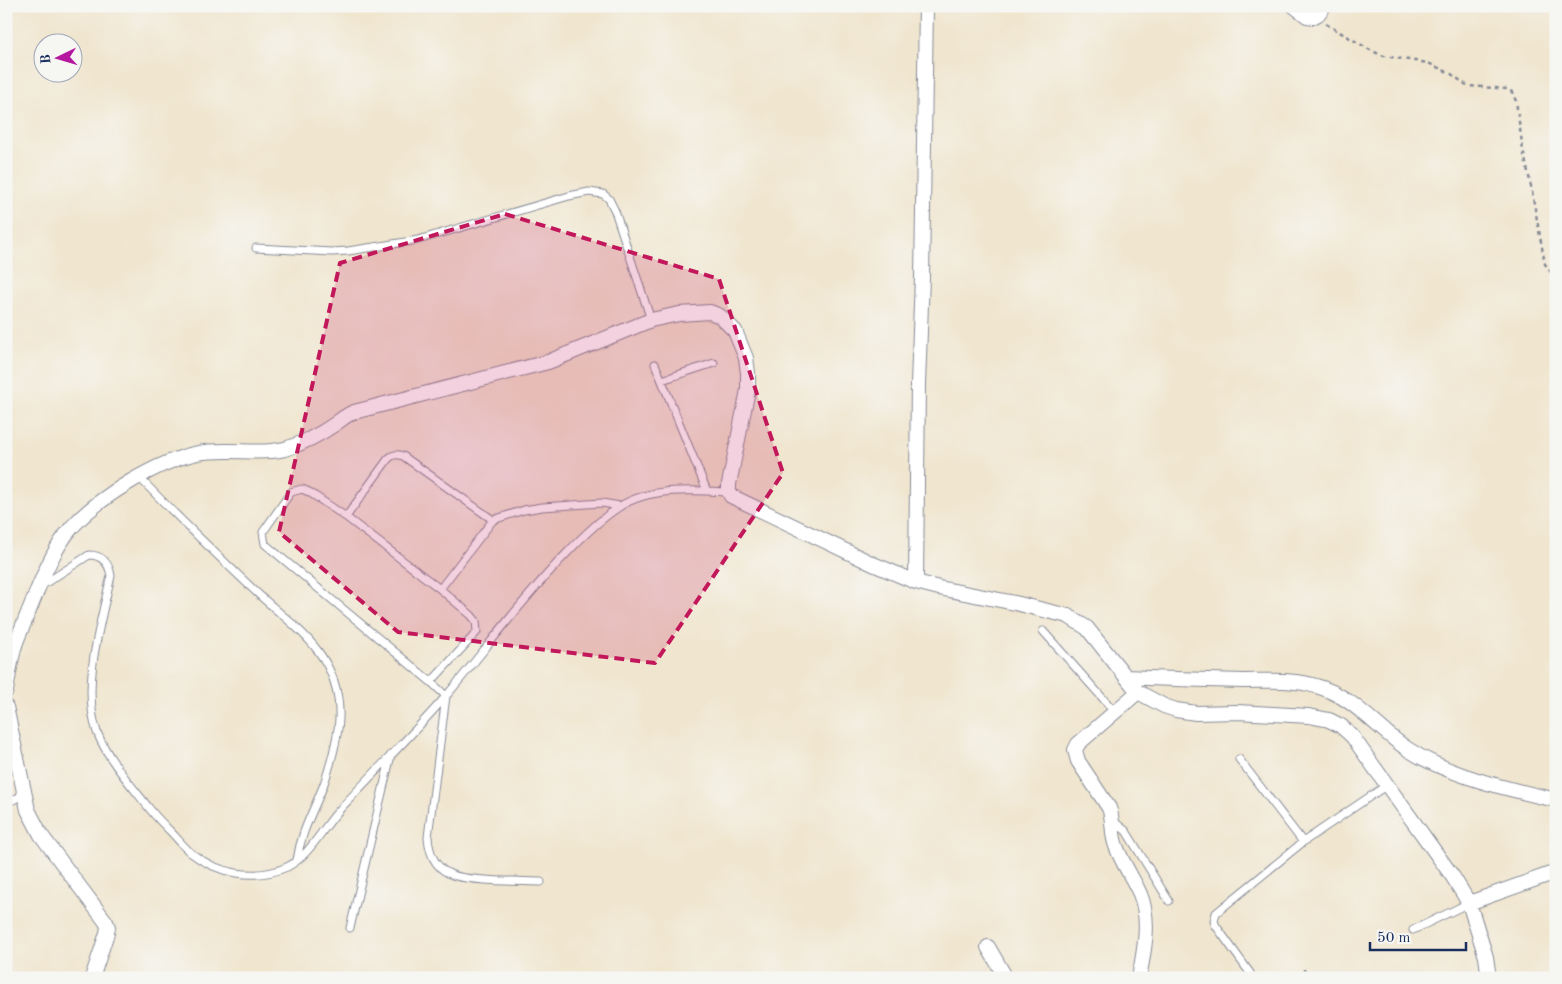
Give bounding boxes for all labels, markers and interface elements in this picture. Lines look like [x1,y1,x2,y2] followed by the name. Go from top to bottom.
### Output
[32,32,82,82] north arrow
[39,53,53,65] text: B
[1370,919,1466,951] scale bar
[1377,931,1411,946] text: 50 m

